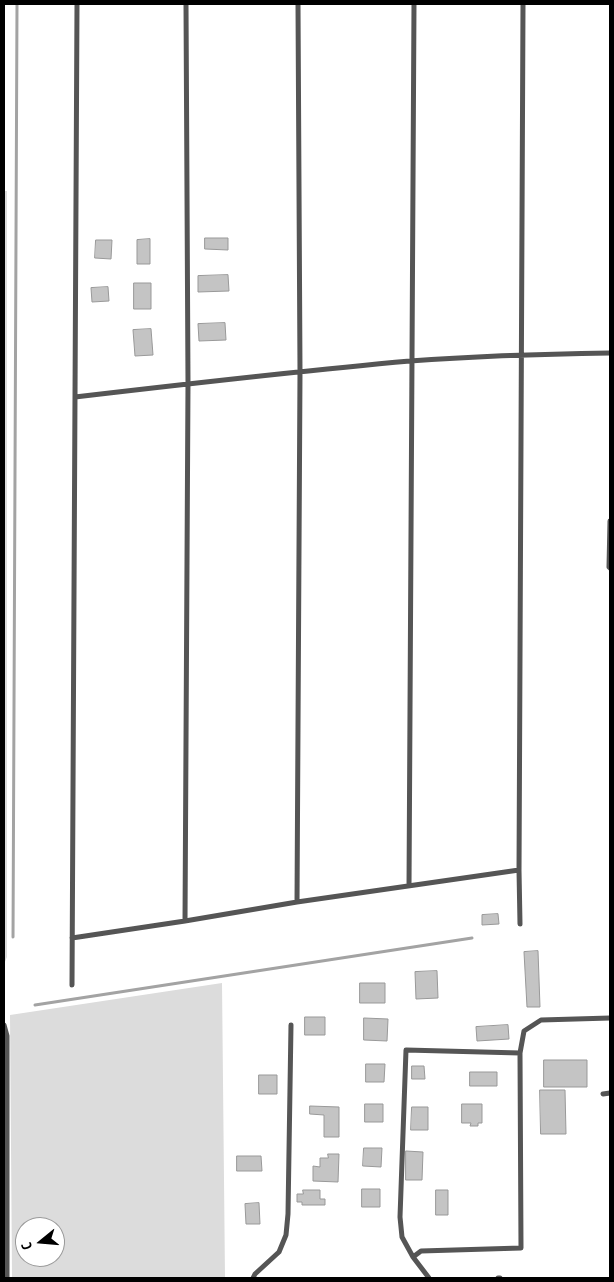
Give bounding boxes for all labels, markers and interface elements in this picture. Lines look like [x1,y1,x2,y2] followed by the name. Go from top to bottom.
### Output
[15,1217,65,1267] north arrow
[17,1240,36,1252] text: С

